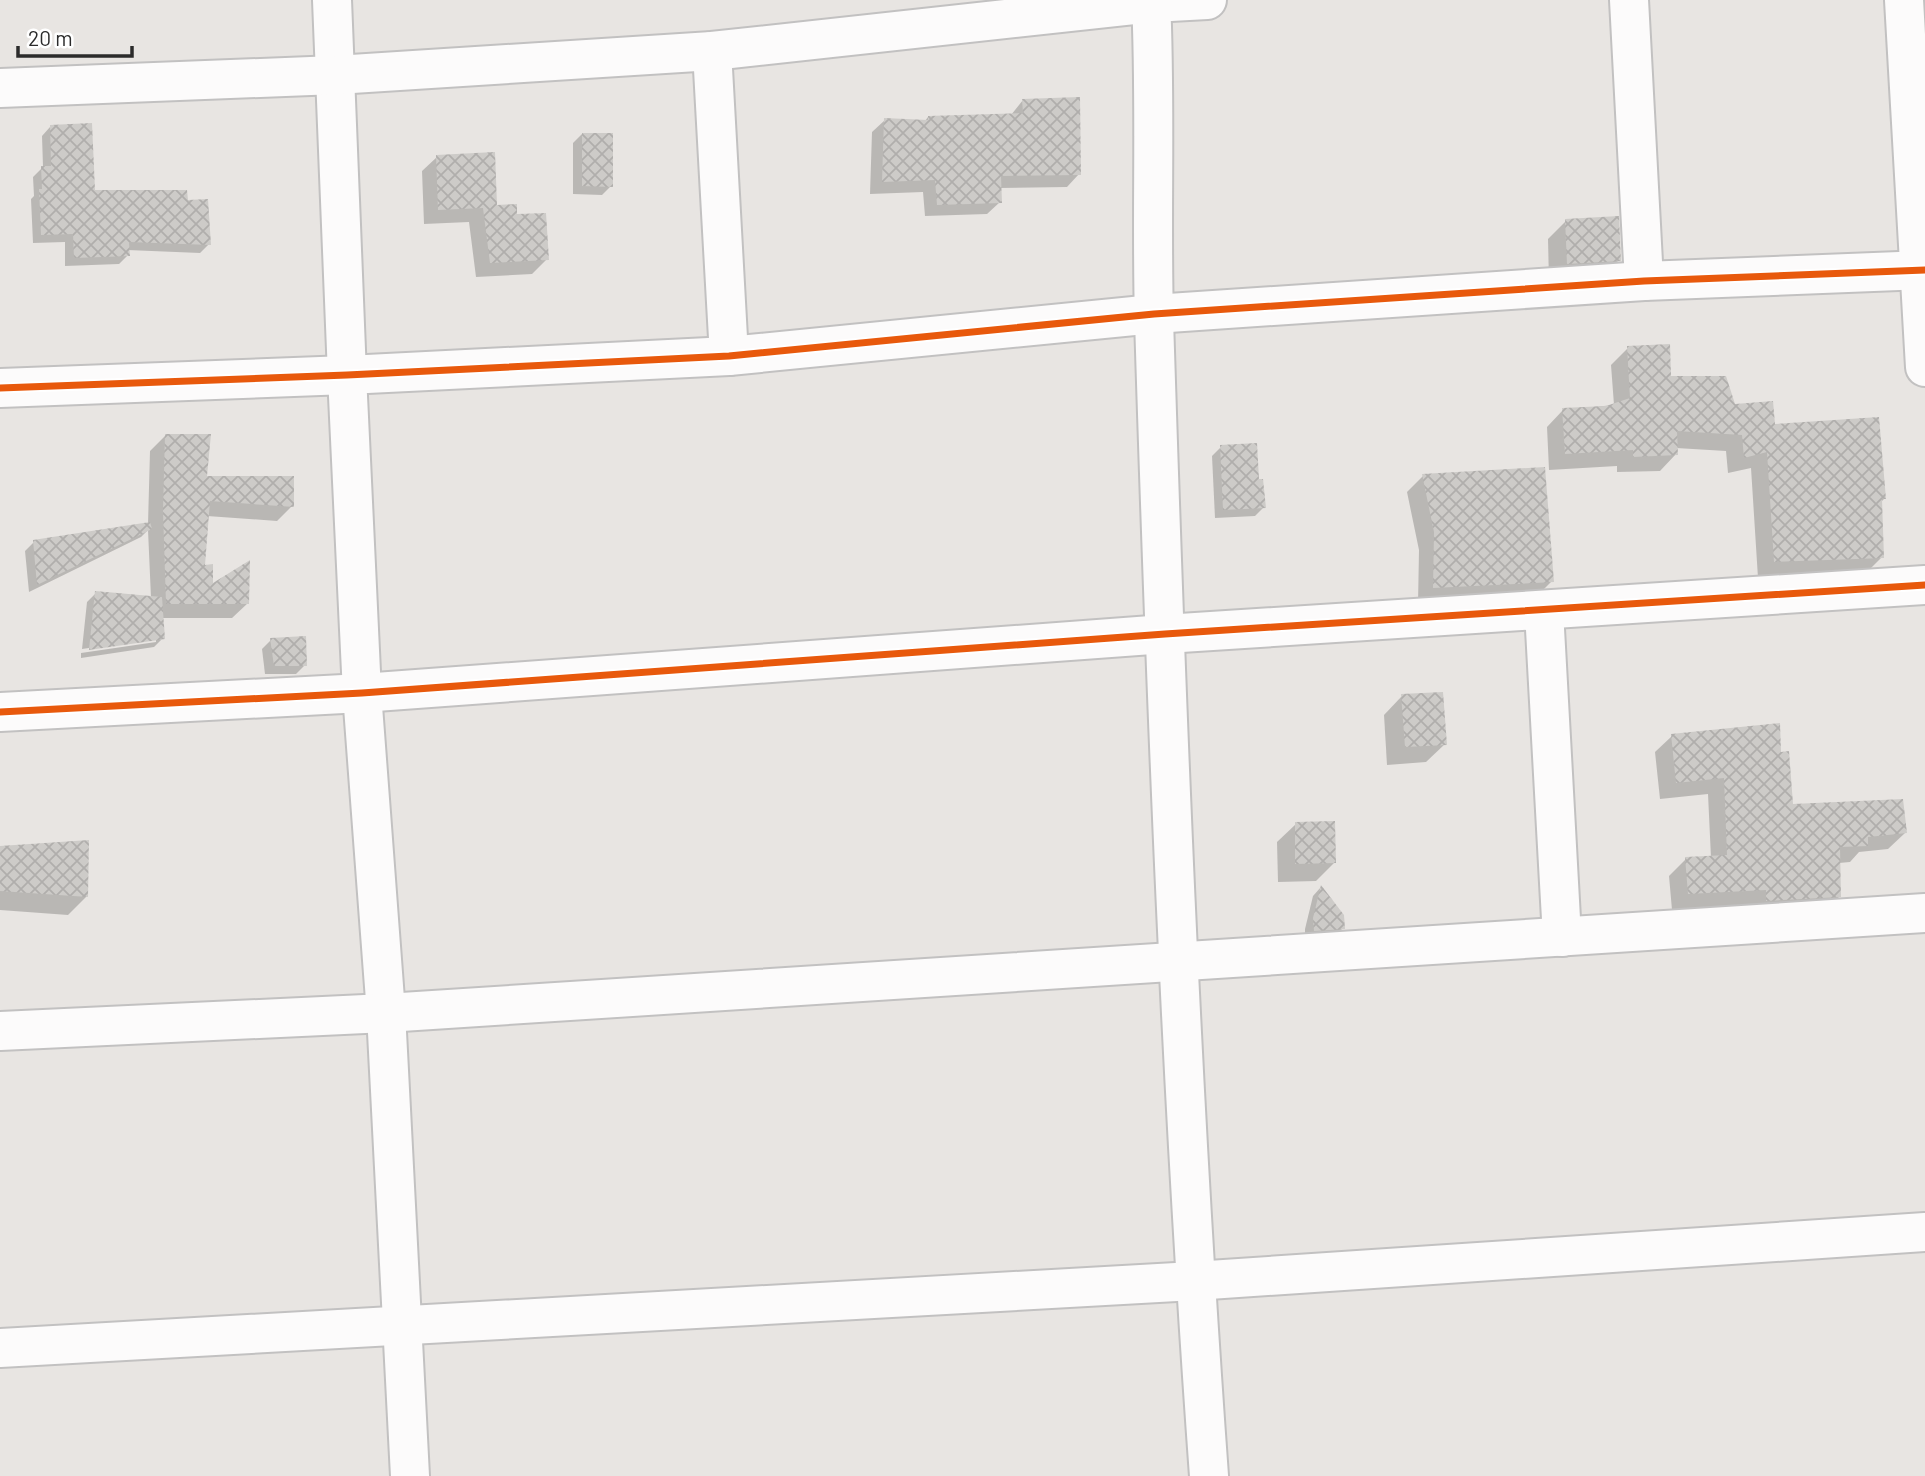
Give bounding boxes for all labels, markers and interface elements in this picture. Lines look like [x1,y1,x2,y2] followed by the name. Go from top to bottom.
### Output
[18,14,131,58] scale bar
[28,25,73,50] text: 20 m

